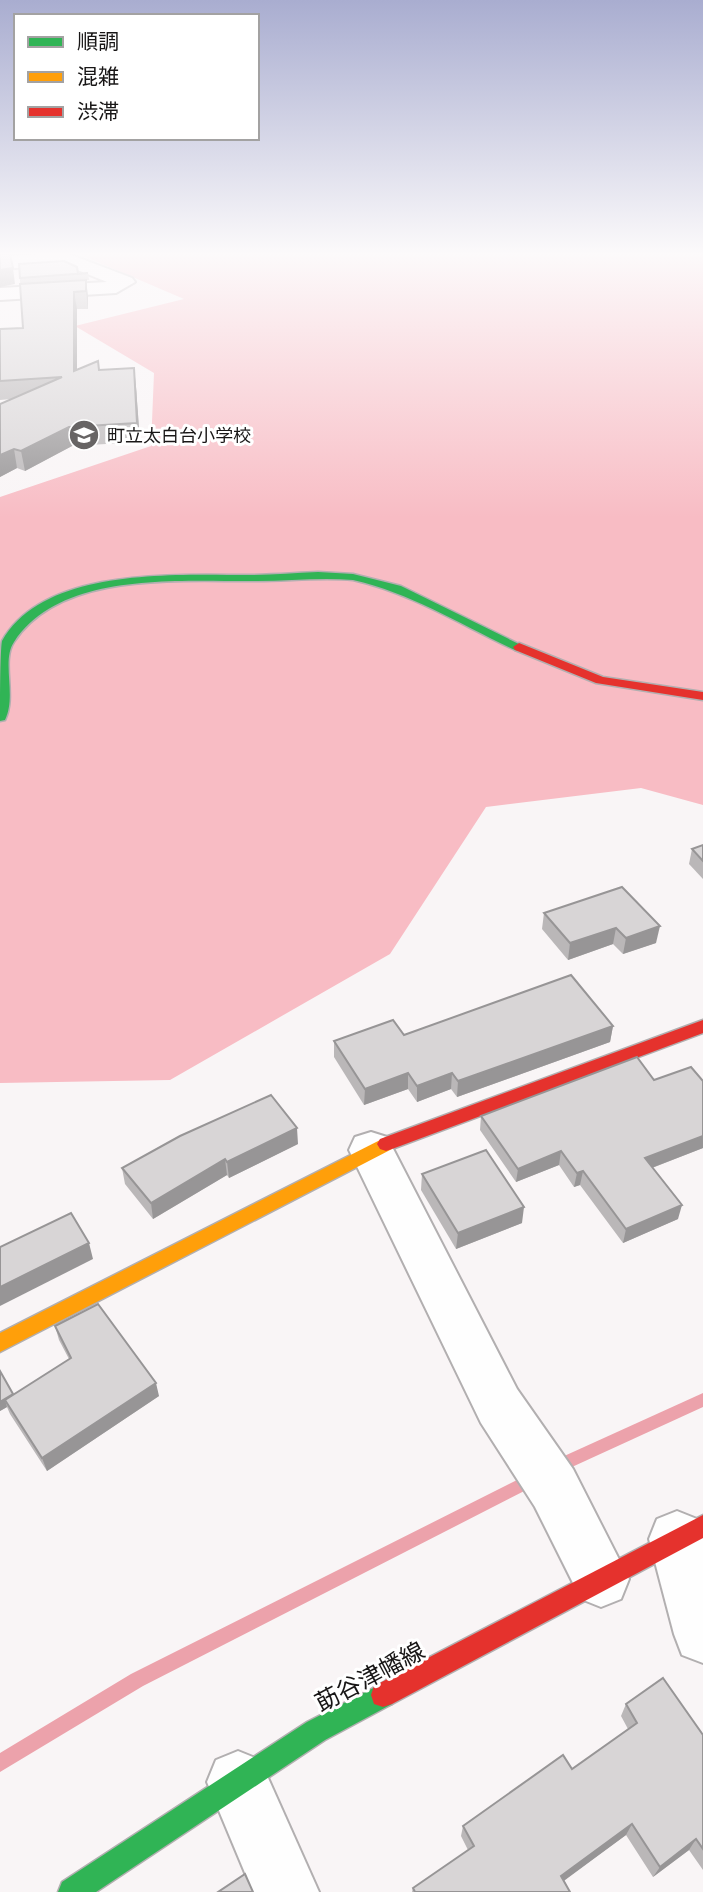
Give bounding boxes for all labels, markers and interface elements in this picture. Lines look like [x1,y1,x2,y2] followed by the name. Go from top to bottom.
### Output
[14,14,259,140] legend
[77,30,119,54] text: 順調
[77,65,119,89] text: 混雑
[77,100,119,124] text: 渋滞
[67,418,101,452] school or university icon: 町立太白台小学校
[107,425,251,446] place label: 町立太白台小学校
[310,1636,430,1718] street label: 莇谷津幡線

